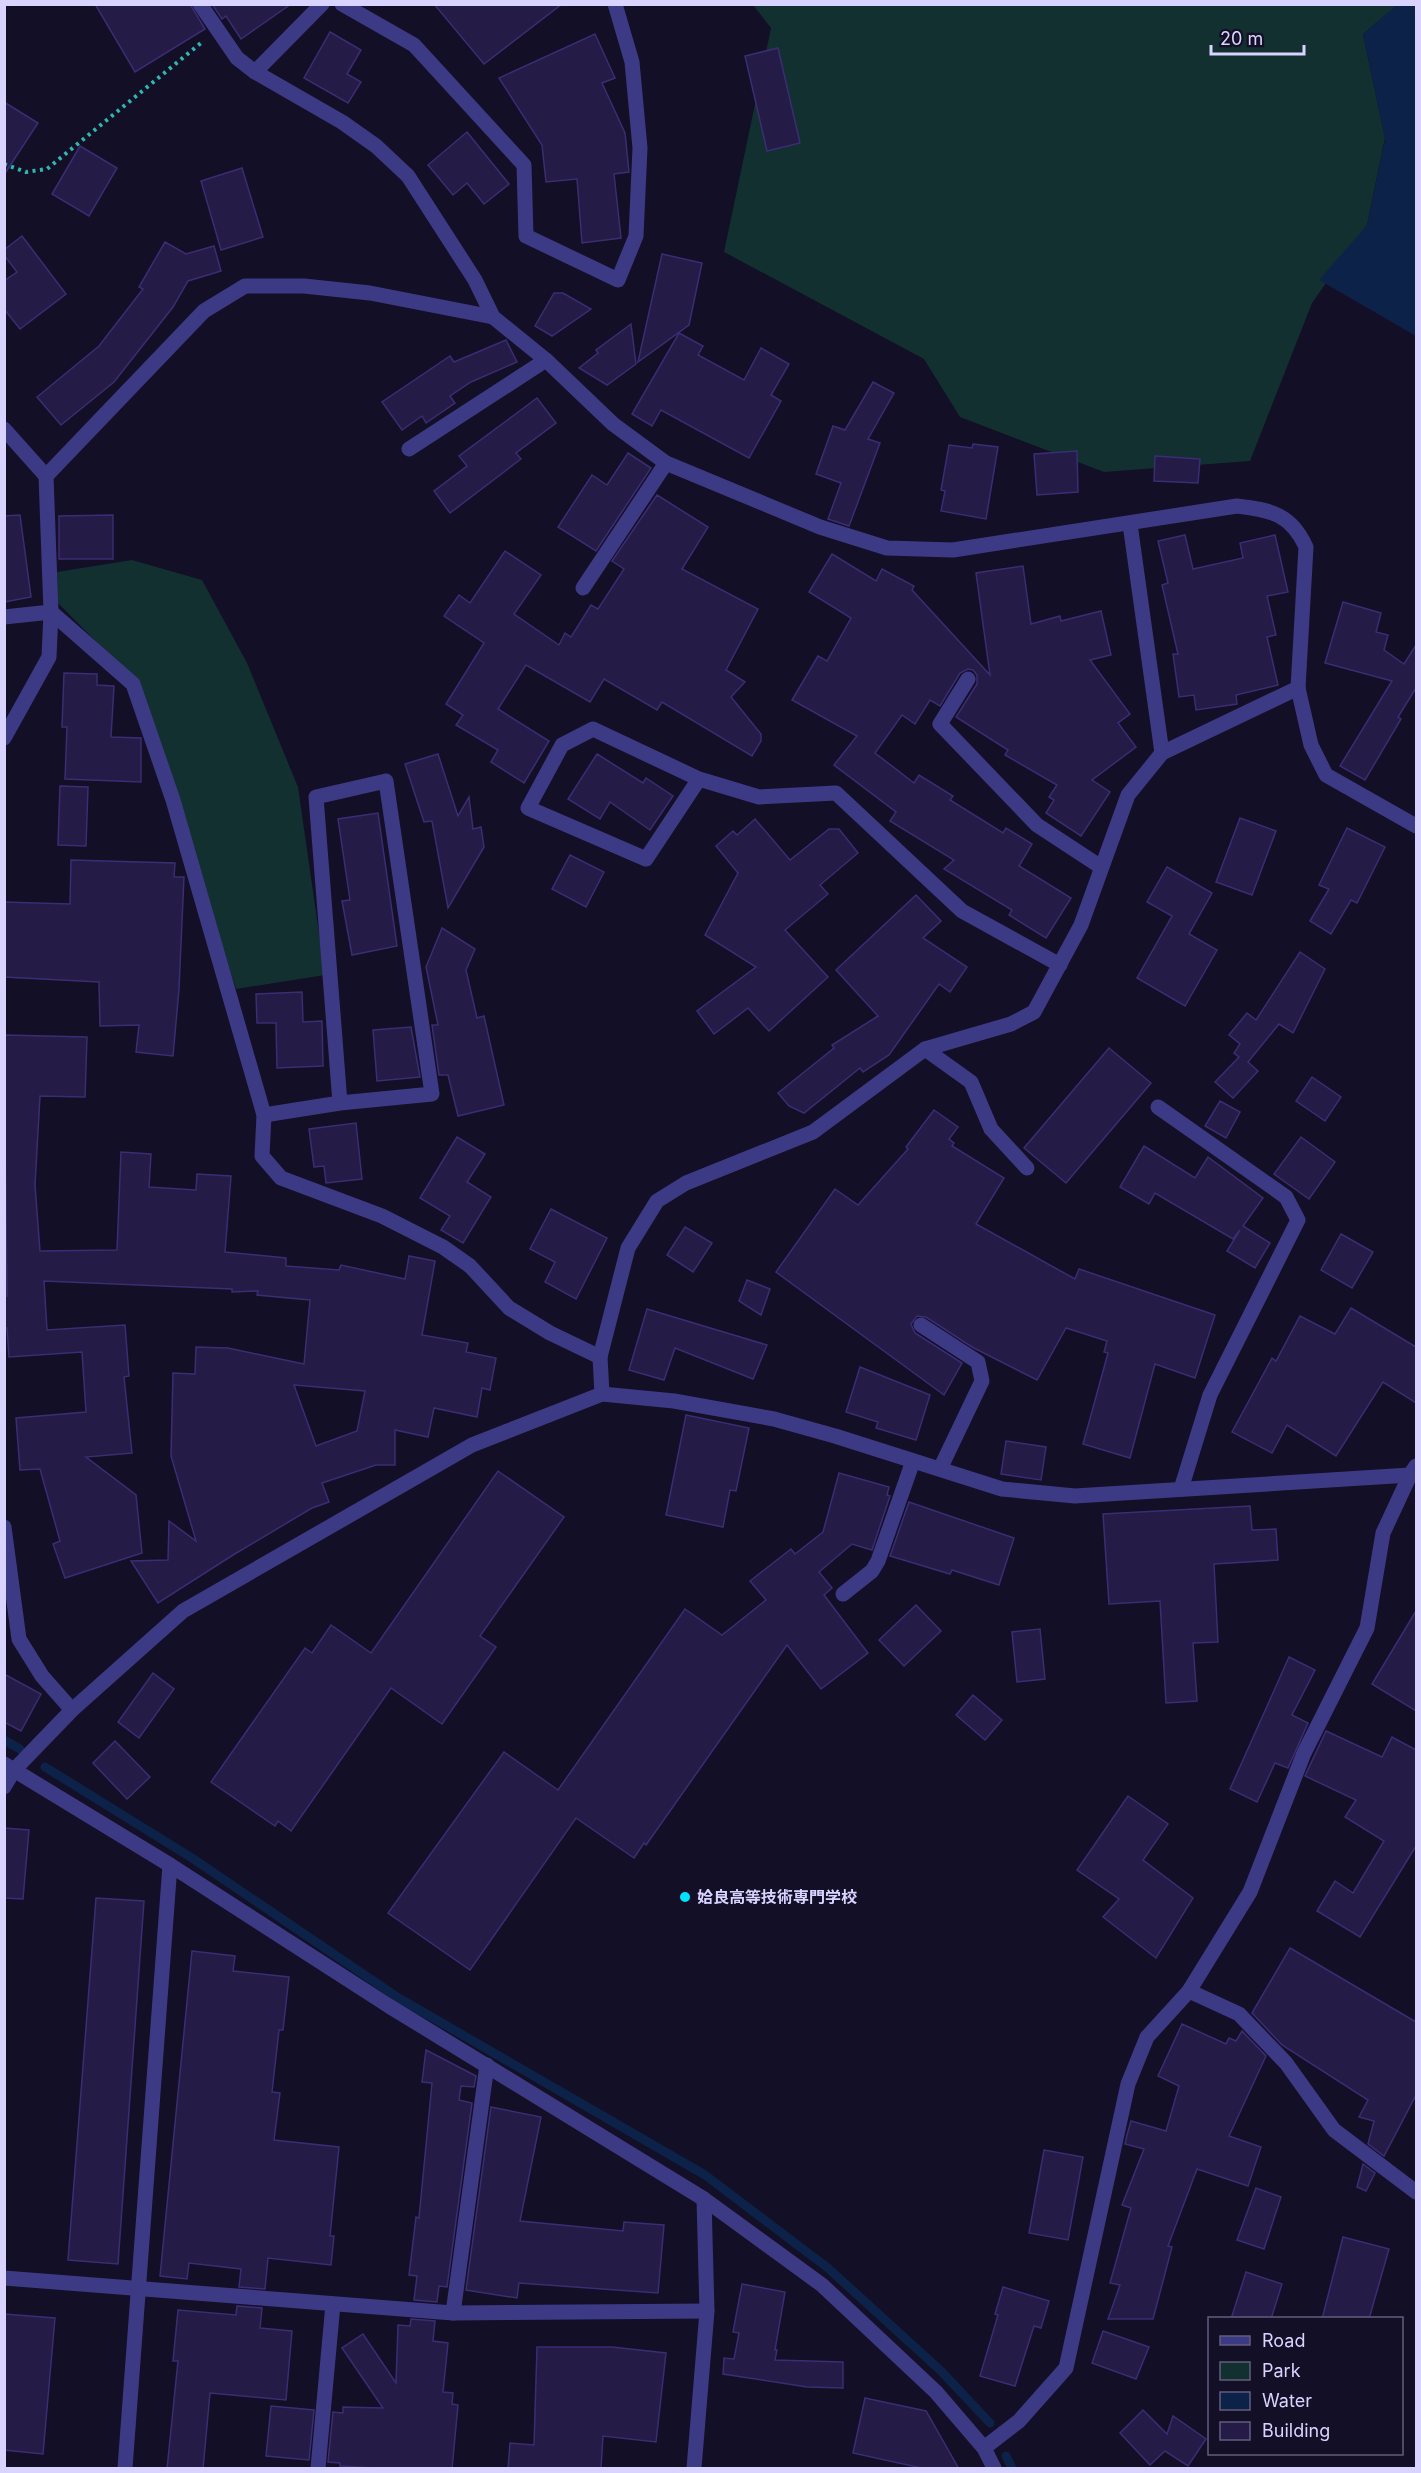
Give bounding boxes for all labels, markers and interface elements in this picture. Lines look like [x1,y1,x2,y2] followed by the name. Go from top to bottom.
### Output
[1211,18,1304,56] scale bar
[1220,28,1263,49] text: 20 m
[697,1887,857,1907] place label: 姶良高等技術専門学校
[678,1890,692,1904] marker: 姶良高等技術専門学校
[1208,2317,1403,2455] legend
[1262,2330,1305,2351] text: Road
[1262,2360,1301,2381] text: Park
[1262,2390,1312,2411] text: Water
[1262,2420,1330,2441] text: Building

